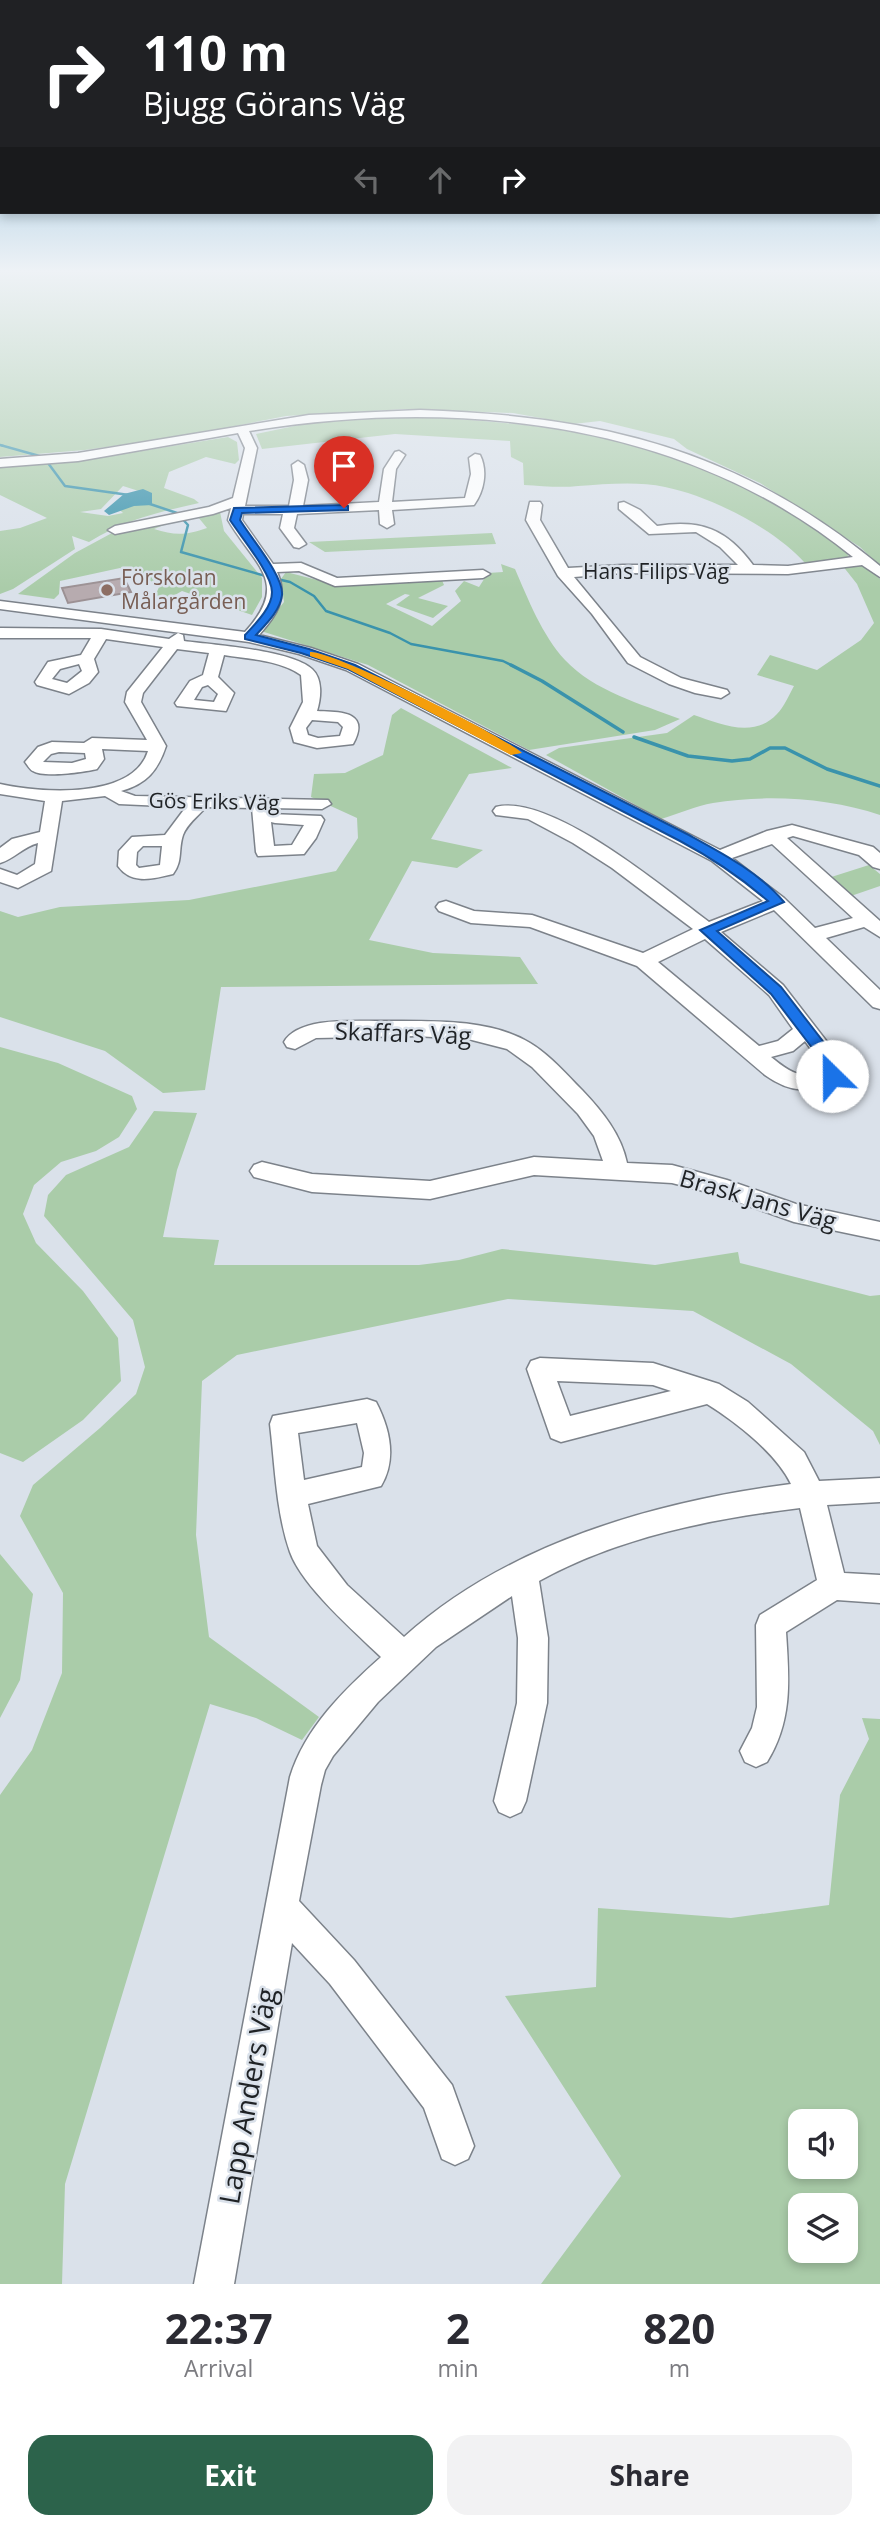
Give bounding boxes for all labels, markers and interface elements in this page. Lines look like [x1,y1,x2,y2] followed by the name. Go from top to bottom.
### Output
[143,19,288,85] text: 110 m
[28,28,119,119] icon: right
[143,82,405,125] text: Bjugg Görans Väg
[348,161,386,199] icon: left
[421,161,459,199] icon: ahead
[494,161,532,199] icon: right
[314,436,374,508] pin
[325,447,363,485] icon: arrive
[583,557,729,585] street label: Hans Filips Väg
[121,563,246,615] place label: Förskolan Målargården
[99,582,115,598] marker: Förskolan Målargården
[148,786,280,816] street label: Gös Eriks Väg
[334,1014,472,1051] street label: Skaffars Väg
[795,1039,869,1113] position arrow
[676,1160,841,1237] street label: Brask Jans Väg
[209,1985,285,2207] street label: Lapp Anders Väg
[788,2109,858,2263] map controls
[788,2109,858,2179] button: sound
[788,2193,858,2263] button: layers
[165,2299,273,2356] text: 22:37
[446,2299,470,2356] text: 2
[643,2299,715,2356] text: 820
[184,2352,253,2384] text: Arrival
[437,2352,479,2384] text: min
[669,2352,690,2384] text: m
[28,2435,433,2515] button: Exit
[447,2435,852,2515] button: Share

